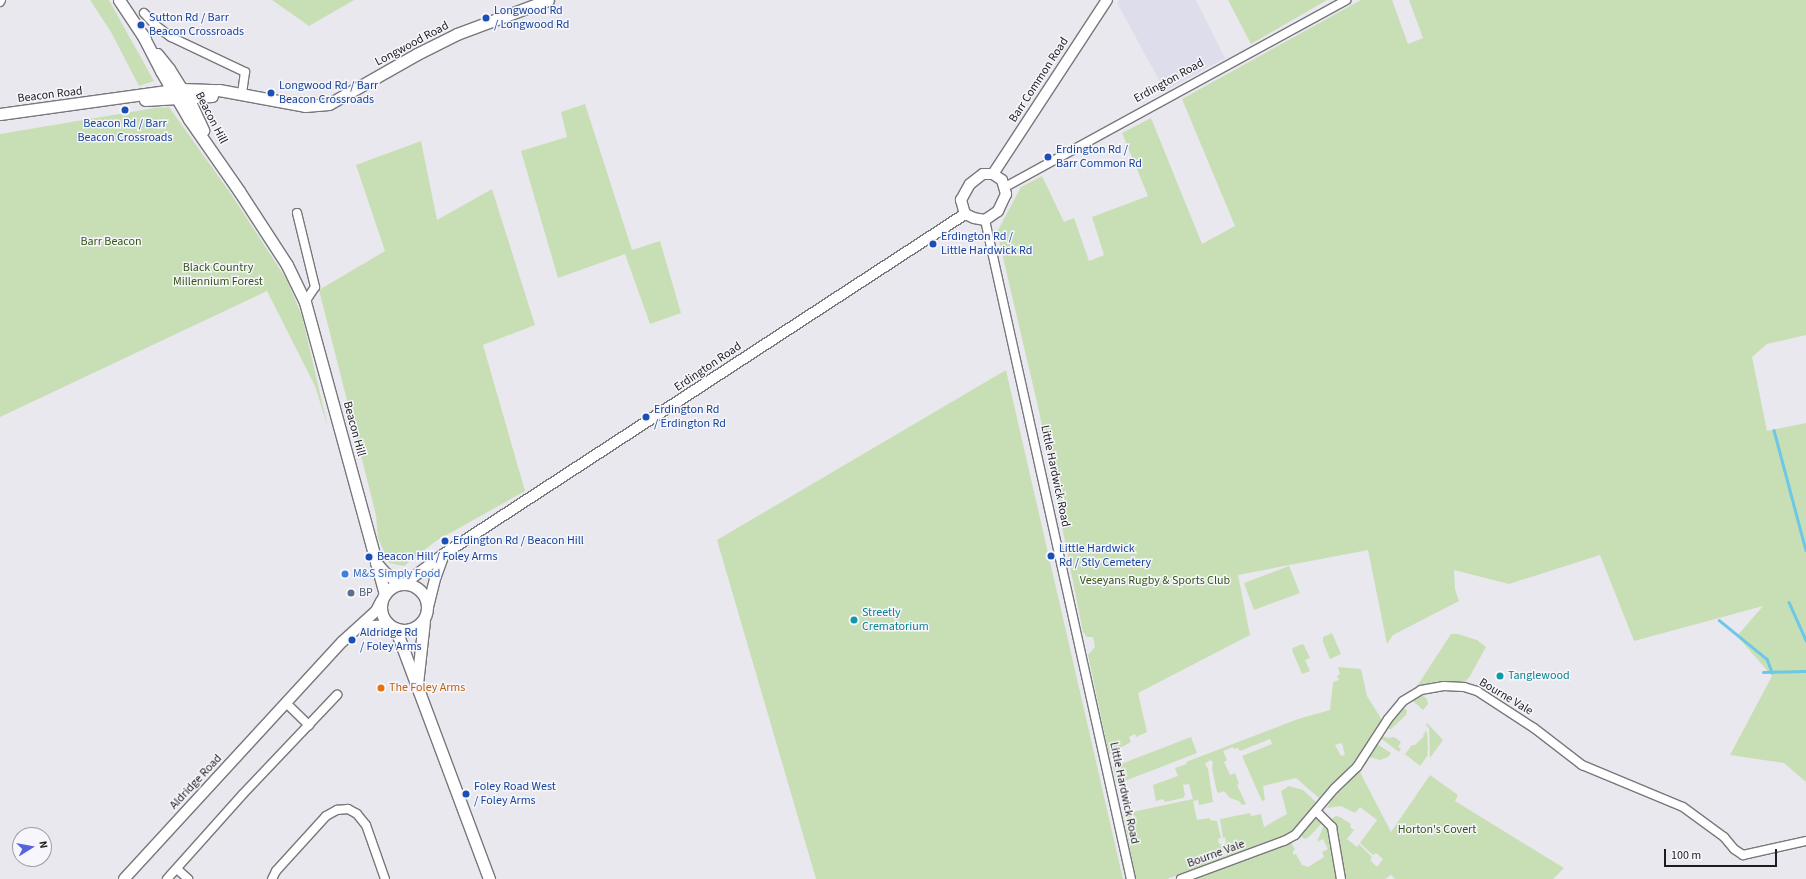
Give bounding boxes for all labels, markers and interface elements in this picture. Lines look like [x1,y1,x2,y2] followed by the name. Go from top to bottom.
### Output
[494,4,569,32] place label: Longwood Rd / Longwood Rd
[149,11,244,39] place label: Sutton Rd / Barr Beacon Crossroads
[481,13,491,23] marker: Longwood Rd / Longwood Rd
[373,19,451,69] street label: Longwood Road
[136,20,146,30] marker: Sutton Rd / Barr Beacon Crossroads
[1006,35,1072,125] street label: Barr Common Road
[1132,56,1206,106] street label: Erdington Road
[279,79,378,107] place label: Longwood Rd / Barr Beacon Crossroads
[17,84,83,106] street label: Beacon Road
[266,88,276,98] marker: Longwood Rd / Barr Beacon Crossroads
[192,90,230,146] street label: Beacon Hill
[120,105,130,115] marker: Beacon Rd / Barr Beacon Crossroads
[77,117,173,145] place label: Beacon Rd / Barr Beacon Crossroads
[1056,143,1142,171] place label: Erdington Rd / Barr Common Rd
[1043,152,1053,162] marker: Erdington Rd / Barr Common Rd
[941,230,1032,258] place label: Erdington Rd / Little Hardwick Rd
[80,235,142,249] park label: Barr Beacon
[928,239,938,249] marker: Erdington Rd / Little Hardwick Rd
[173,261,263,289] park label: Black Country Millennium Forest
[672,339,744,395] street label: Erdington Road
[340,400,368,458] street label: Beacon Hill
[654,403,726,431] place label: Erdington Rd / Erdington Rd
[641,412,651,422] marker: Erdington Rd / Erdington Rd
[1037,424,1073,528] street label: Little Hardwick Road
[453,534,584,548] place label: Erdington Rd / Beacon Hill
[440,536,450,546] marker: Erdington Rd / Beacon Hill
[1059,542,1151,570] place label: Little Hardwick Rd / Stly Cemetery
[377,550,497,564] place label: Beacon Hill / Foley Arms
[1046,551,1056,561] marker: Little Hardwick Rd / Stly Cemetery
[364,552,374,562] marker: Beacon Hill / Foley Arms
[353,567,440,581] place label: M&S Simply Food
[340,569,350,579] marker: M&S Simply Food
[1080,574,1230,588] park label: Veseyans Rugby & Sports Club
[359,586,373,600] place label: BP
[346,588,356,598] marker: BP
[862,606,929,634] place label: Streetly Crematorium
[849,615,859,625] marker: Streetly Crematorium
[360,626,422,654] place label: Aldridge Rd / Foley Arms
[347,635,357,645] marker: Aldridge Rd / Foley Arms
[1508,669,1570,683] place label: Tanglewood
[1495,671,1505,681] marker: Tanglewood
[1477,675,1535,719] street label: Bourne Vale
[389,681,465,695] place label: The Foley Arms
[376,683,386,693] marker: The Foley Arms
[1106,741,1142,845] street label: Little Hardwick Road
[167,751,225,813] street label: Aldridge Road
[474,780,556,808] place label: Foley Road West / Foley Arms
[461,789,471,799] marker: Foley Road West / Foley Arms
[1398,823,1476,837] park label: Horton's Covert
[12,827,52,867] north arrow
[1185,837,1247,871] street label: Bourne Vale
[35,840,51,850] text: N
[1666,841,1779,867] scale bar
[1671,847,1701,864] text: 100 m

